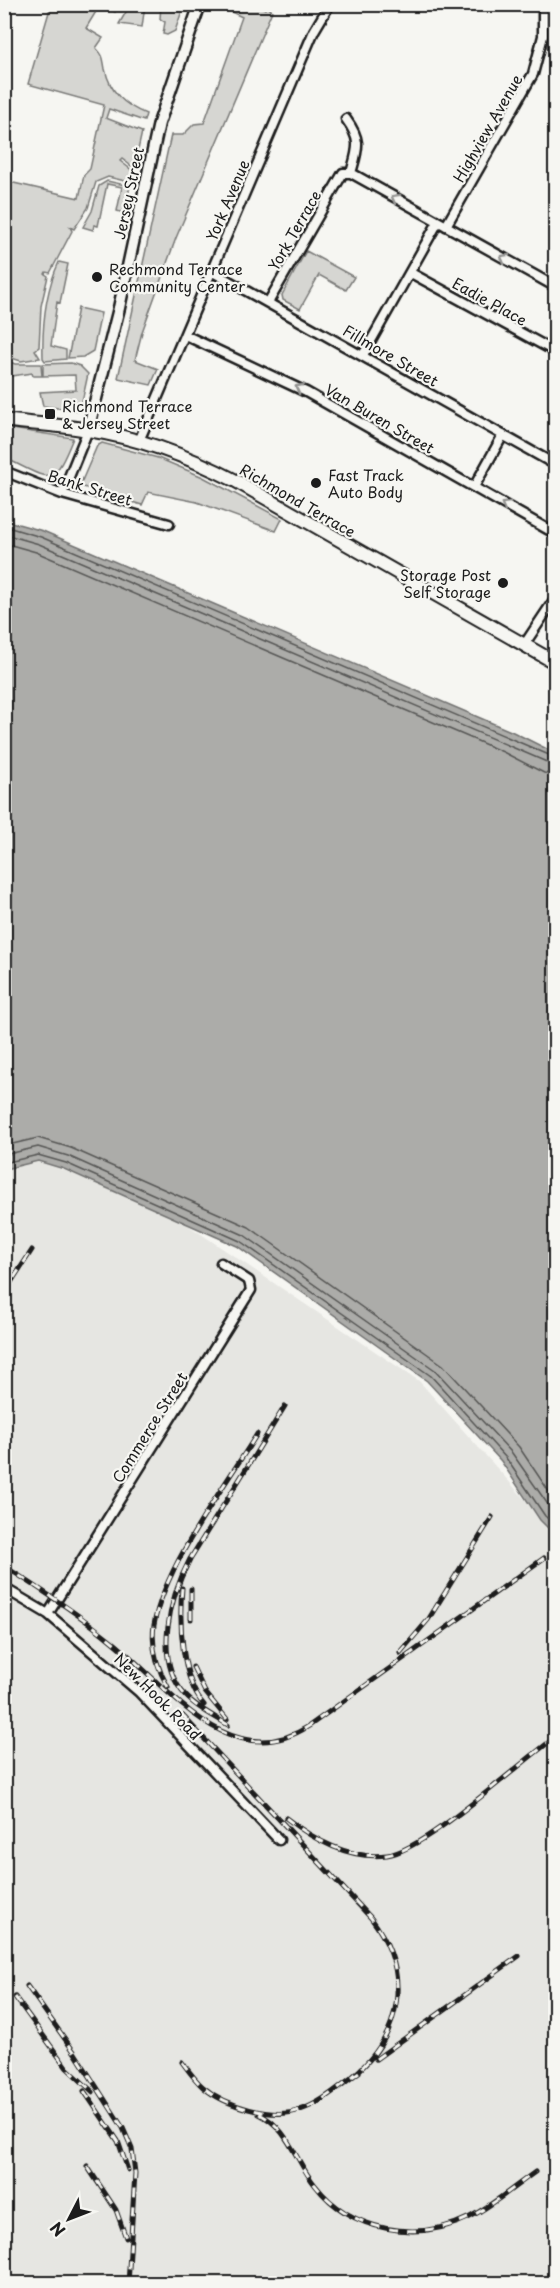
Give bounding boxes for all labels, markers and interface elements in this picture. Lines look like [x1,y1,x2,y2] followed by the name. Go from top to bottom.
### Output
[447,70,527,186] street label: Highview Avenue
[107,144,149,241] street label: Jersey Street
[200,156,254,244] street label: York Avenue
[262,185,326,274] street label: York Terrace
[391,193,401,205] one-way arrow
[500,254,511,265] one-way arrow
[109,257,245,297] place label: Rechmond Terrace Community Center
[90,270,104,284] marker: Rechmond Terrace Community Center
[449,271,531,331] street label: Eadie Place
[339,318,443,392] street label: Fillmore Street
[321,377,439,459] street label: Van Buren Street
[294,384,305,395] one-way arrow
[62,394,192,434] place label: Richmond Terrace & Jersey Street
[43,407,57,421] marker: Richmond Terrace & Jersey Street
[236,457,360,543] street label: Richmond Terrace
[45,463,135,511] street label: Bank Street
[328,463,404,503] place label: Fast Track Auto Body
[309,476,323,490] marker: Fast Track Auto Body
[501,501,511,512] one-way arrow
[400,563,491,603] place label: Storage Post Self Storage
[496,576,510,590] marker: Storage Post Self Storage
[106,1367,192,1487] street label: Commerce Street
[109,1647,207,1745] street label: New Hook Road
[39,2189,99,2249] north arrow
[44,2217,70,2242] text: N

